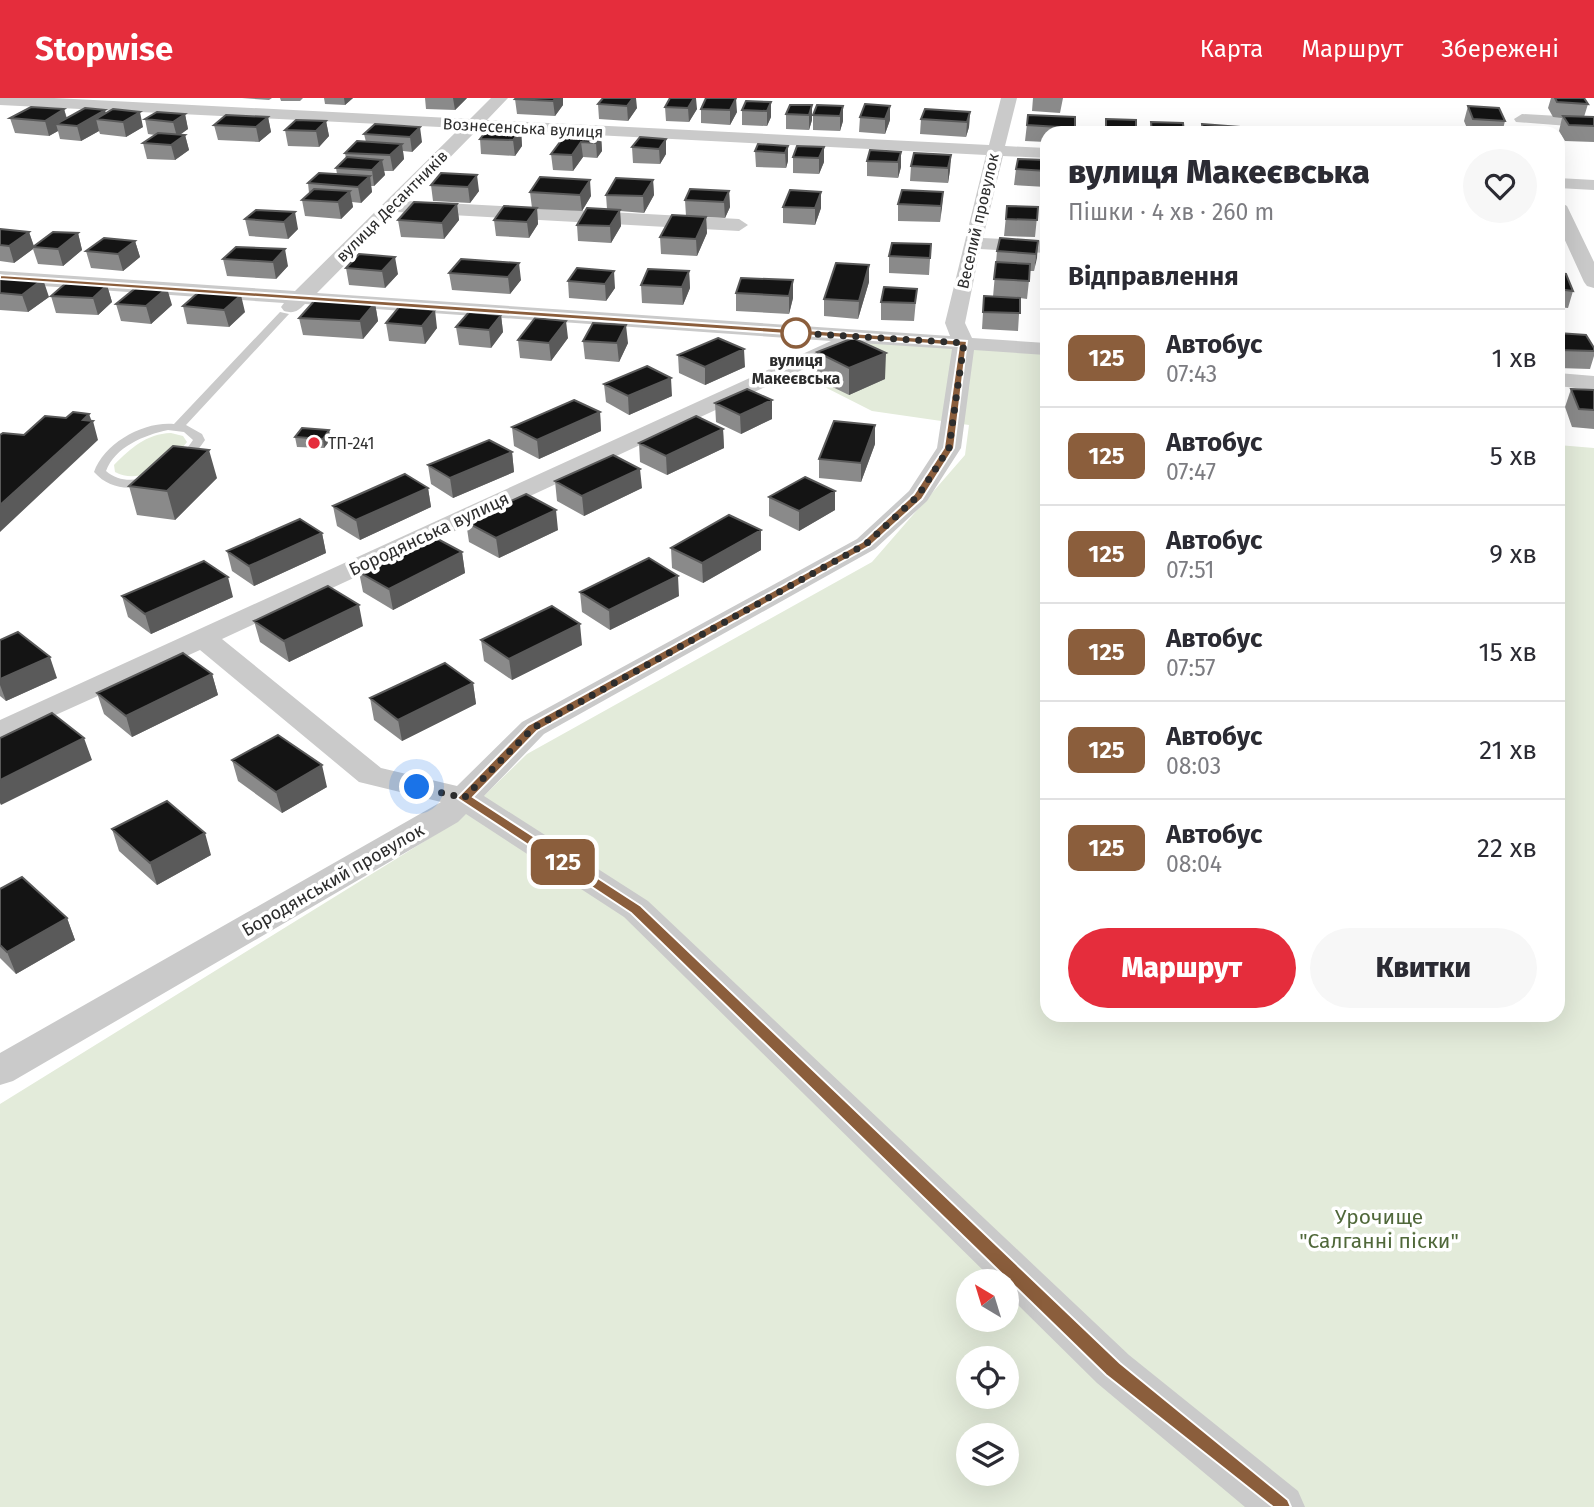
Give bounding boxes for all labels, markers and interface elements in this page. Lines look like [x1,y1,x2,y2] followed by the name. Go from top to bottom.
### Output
[35,29,173,69] text: Stopwise
[1200,35,1263,63] text: Карта
[1301,35,1403,63] text: Маршрут
[1441,35,1559,63] text: Збережені
[442,114,604,142] street label: Вознесенська вулиця
[332,146,452,266] street label: вулиця Десантників
[1463,149,1537,223] button: heart
[953,151,1003,291] street label: Веселий провулок
[1068,152,1370,192] text: вулиця Макеєвська
[1068,198,1274,226] text: Пішки · 4 хв · 260 m
[1068,261,1239,292] text: Відправлення
[781,318,811,348] marker: вулиця Макеєвська
[1166,329,1263,360] text: Автобус
[1492,343,1537,374] text: 1 хв
[1088,344,1125,372] text: 125
[752,351,841,388] place label: вулиця Макеєвська
[1166,360,1217,388] text: 07:43
[1166,427,1263,458] text: Автобус
[328,434,375,453] place label: ТП-241
[306,435,322,451] marker: ТП-241
[1490,441,1537,472] text: 5 хв
[1088,442,1125,470] text: 125
[1166,458,1216,486] text: 07:47
[345,487,513,581] street label: Бородянська вулиця
[1166,525,1263,556] text: Автобус
[1489,539,1537,570] text: 9 хв
[1088,540,1125,568] text: 125
[1166,556,1215,584] text: 07:51
[1166,623,1263,654] text: Автобус
[1479,637,1537,668] text: 15 хв
[1088,638,1125,666] text: 125
[1166,654,1215,682] text: 07:57
[1166,721,1263,752] text: Автобус
[1479,735,1537,766] text: 21 хв
[1088,736,1125,764] text: 125
[1166,752,1221,780] text: 08:03
[399,769,434,804] your location
[238,818,429,941] street label: Бородянський провулок
[1166,819,1263,850] text: Автобус
[1477,833,1537,864] text: 22 хв
[1088,834,1125,862] text: 125
[523,839,603,885] line badge: 125
[545,848,581,876] text: 125
[1166,850,1222,878] text: 08:04
[1068,928,1296,1008] button: Маршрут
[1310,928,1537,1008] button: Квитки
[1299,1204,1459,1254] park label: Урочище "Салганні піски"
[956,1269,1018,1332] north arrow
[956,1269,1019,1486] map controls
[956,1346,1019,1409] button: locate
[956,1423,1019,1486] button: layers

